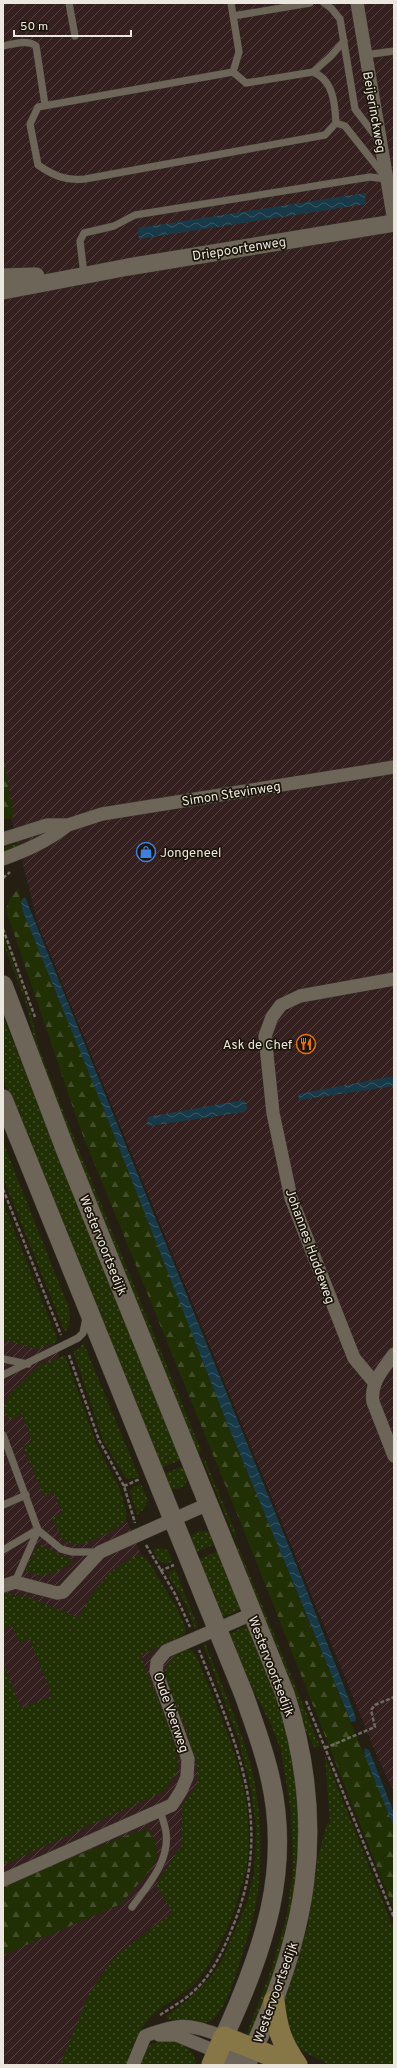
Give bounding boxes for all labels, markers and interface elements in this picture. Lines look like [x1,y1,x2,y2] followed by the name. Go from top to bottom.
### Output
[14,12,131,38] scale bar
[20,19,48,35] text: 50 m
[358,70,388,154] street label: Beijerinckweg
[191,235,287,265] street label: Driepoortenweg
[181,779,282,811] street label: Simon Stevinweg
[135,841,157,863] shop icon: Jongeneel
[160,846,221,862] place label: Jongeneel
[295,1033,317,1055] restaurant icon: Ask de Chef
[223,1038,293,1054] place label: Ask de Chef
[281,1187,337,1306] street label: Johannes Huddeweg
[75,1193,130,1298] street label: Westervoortsedijk
[244,1614,297,1719] street label: Westervoortsedijk
[149,1670,191,1755] street label: Oude Veerweg
[251,1940,303,2045] street label: Westervoortsedijk

